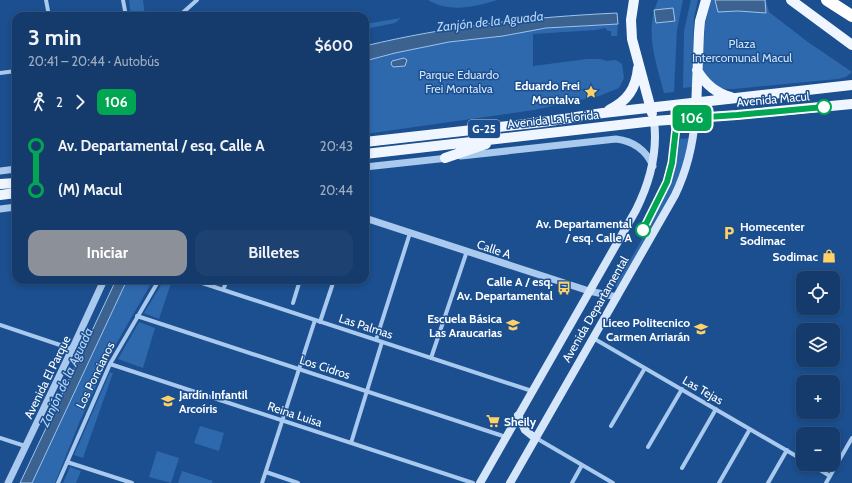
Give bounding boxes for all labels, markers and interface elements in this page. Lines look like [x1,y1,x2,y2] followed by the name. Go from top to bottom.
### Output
[435,7,544,36] water label: Zanjón de la Aguada
[28,24,81,51] text: 3 min
[692,36,792,65] park label: Plaza Intercomunal Macul
[315,37,353,55] text: $600
[28,53,159,69] text: 20:41 – 20:44 · Autobús
[419,67,499,96] park label: Parque Eduardo Frei Montalva
[515,78,580,107] place label: Eduardo Frei Montalva
[583,84,599,100] place icon: Eduardo Frei Montalva
[736,88,810,110] street label: Avenida Macul
[28,91,50,113] icon: walk
[69,91,91,113] icon: forward
[105,93,128,111] text: 106
[56,94,63,110] text: 2
[816,99,832,115] unlabelled marker
[669,105,715,131] line badge: 106
[506,107,600,131] street label: Avenida La Florida
[681,109,703,127] text: 106
[468,120,500,138] road number: G-25
[58,137,265,155] text: Av. Departamental / esq. Calle A
[320,138,353,154] text: 20:43
[58,181,122,199] text: (M) Macul
[319,182,353,198] text: 20:44
[536,216,632,245] place label: Av. Departamental / esq. Calle A
[740,219,804,248] place label: Homecenter Sodimac
[635,222,651,238] marker: Av. Departamental / esq. Calle A
[721,225,737,241] parking icon: Homecenter Sodimac
[28,230,187,276] button: Iniciar
[195,230,353,276] button: Billetes
[475,236,514,262] street label: Calle A
[821,248,837,264] shop icon: Sodimac
[773,249,819,264] place label: Sodimac
[558,253,632,365] street label: Avenida Departamental
[796,271,840,471] map controls
[796,271,840,315] button: locate
[457,274,553,303] place label: Calle A / esq. Av. Departamental
[556,280,572,296] bus stop icon: Calle A / esq. Av. Departamental
[337,310,395,342] street label: Las Palmas
[427,311,502,340] place label: Escuela Básica Las Araucarias
[603,315,690,344] place label: Liceo Politecnico Carmen Arriarán
[505,317,521,333] school or university icon: Escuela Básica Las Araucarias
[693,321,709,337] school or university icon: Liceo Politecnico Carmen Arriarán
[796,323,840,367] button: layers
[36,325,97,430] water label: Zanjón de la Aguada
[20,333,74,421] street label: Avenida El Parque
[72,339,118,411] street label: Los Poncianos
[298,352,352,382] street label: Los Cidros
[680,372,726,408] street label: Las Tejas
[796,375,840,419] button: +
[178,387,248,416] place label: Jardín Infantil Arcoíris
[160,393,176,409] school or university icon: Jardín Infantil Arcoíris
[266,398,324,430] street label: Reina Luisa
[485,413,501,429] supermarket icon: Sheily
[504,414,537,429] place label: Sheily
[796,427,840,471] button: −

